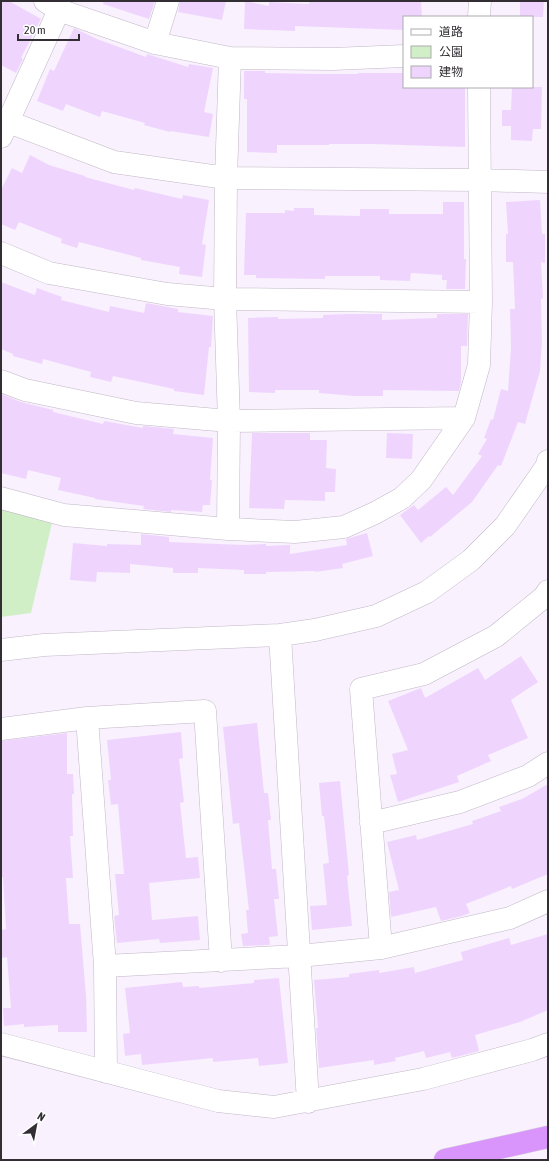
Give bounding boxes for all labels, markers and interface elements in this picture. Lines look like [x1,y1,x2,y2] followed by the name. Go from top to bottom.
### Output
[18,16,79,42] scale bar
[403,16,533,88] legend
[24,23,46,37] text: 20 m
[439,25,463,39] text: 道路
[439,45,463,59] text: 公園
[439,65,463,79] text: 建物
[16,1105,56,1145] north arrow
[35,1110,47,1123] text: N

